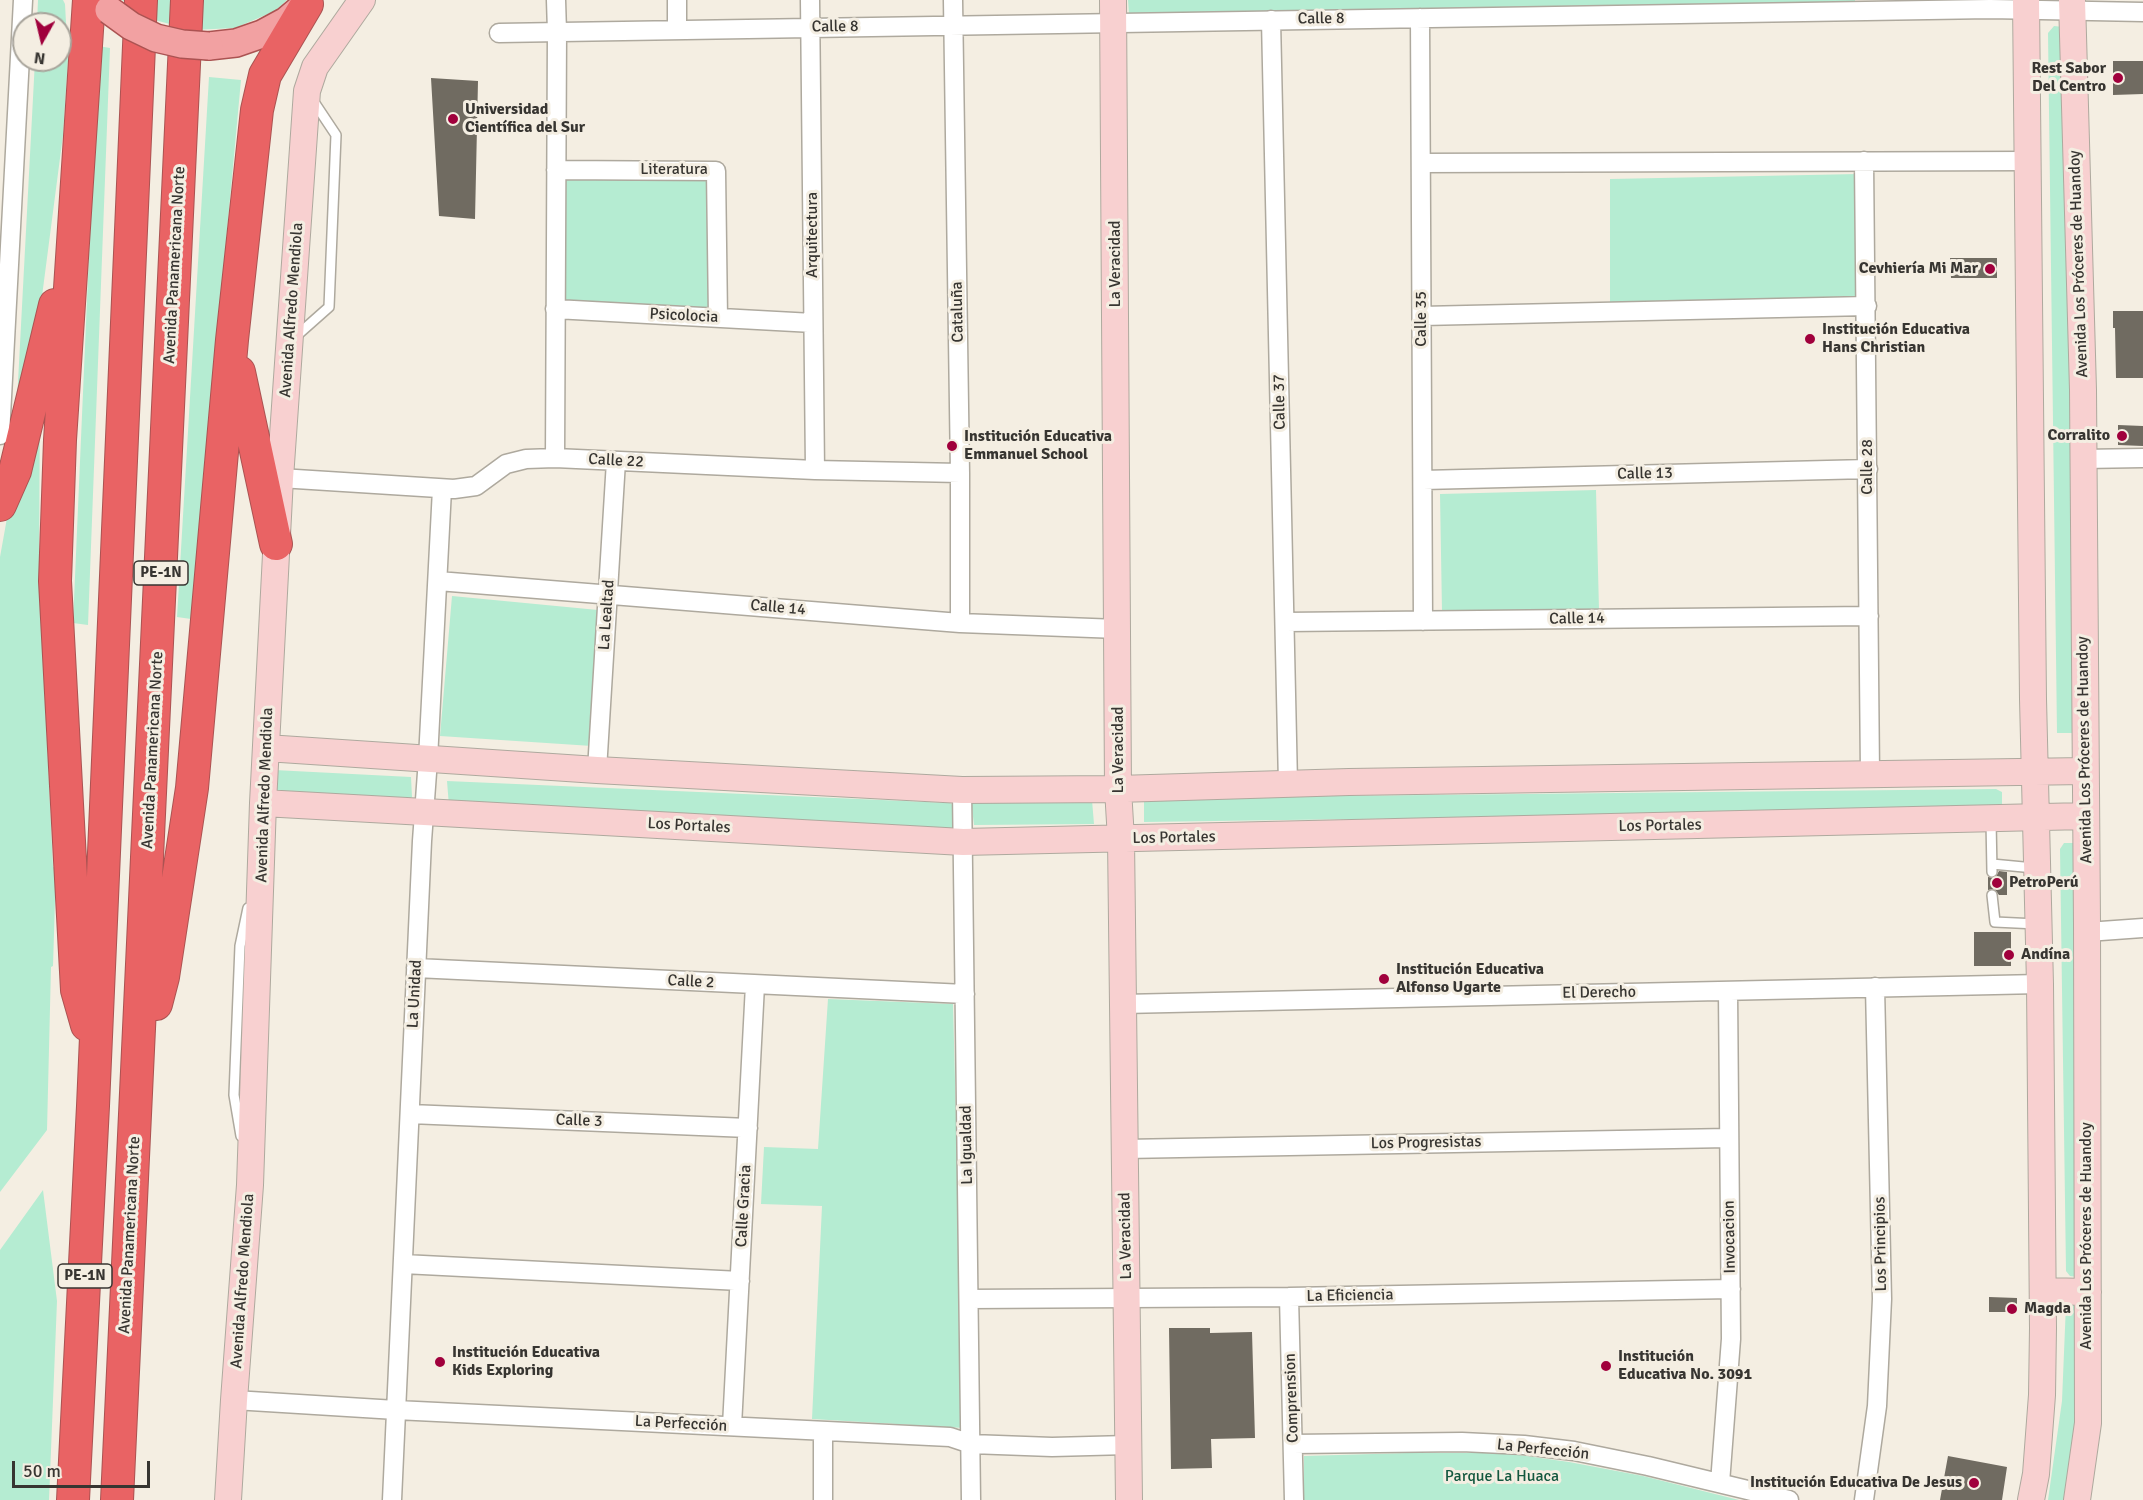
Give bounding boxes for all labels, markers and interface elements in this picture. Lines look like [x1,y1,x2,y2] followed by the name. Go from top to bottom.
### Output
[1297,9,1345,29] street label: Calle 8
[12,12,72,72] north arrow
[811,17,859,37] street label: Calle 8
[33,47,47,69] text: N
[2031,59,2106,97] place label: Rest Sabor Del Centro
[2111,71,2125,85] marker: Rest Sabor Del Centro
[465,100,585,138] place label: Universidad Científica del Sur
[446,112,460,126] marker: Universidad Científica del Sur
[2065,150,2093,378] street label: Avenida Los Próceres de Huandoy
[640,160,708,180] street label: Literatura
[160,166,190,364] street label: Avenida Panamericana Norte
[803,192,823,278] street label: Arquitectura
[1106,220,1126,308] street label: La Veracidad
[276,222,308,398] street label: Avenida Alfredo Mendiola
[1859,259,1978,279] place label: Cevhiería Mi Mar
[1983,262,1997,276] marker: Cevhiería Mi Mar
[948,281,968,343] street label: Cataluña
[1412,291,1432,347] street label: Calle 35
[649,305,719,327] street label: Psicolocia
[1822,320,1970,358] place label: Institución Educativa Hans Christian
[1803,332,1817,346] marker: Institución Educativa Hans Christian
[1270,374,1290,430] street label: Calle 37
[2048,426,2110,446] place label: Corralito
[964,427,1112,465] place label: Institución Educativa Emmanuel School
[2115,429,2129,443] marker: Corralito
[945,439,959,453] marker: Institución Educativa Emmanuel School
[1858,439,1878,495] street label: Calle 28
[588,450,644,472] street label: Calle 22
[1617,464,1673,484] street label: Calle 13
[134,561,188,585] road number: PE-1N
[595,579,619,651] street label: La Lealtad
[750,596,806,620] street label: Calle 14
[1549,609,1605,629] street label: Calle 14
[2073,636,2097,864] street label: Avenida Los Próceres de Huandoy
[138,651,168,849] street label: Avenida Panamericana Norte
[1109,706,1129,794] street label: La Veracidad
[252,707,278,883] street label: Avenida Alfredo Mendiola
[647,814,731,838] street label: Los Portales
[1618,816,1702,836] street label: Los Portales
[1132,828,1216,848] street label: Los Portales
[2009,873,2079,893] place label: PetroPerú
[1990,876,2004,890] marker: PetroPerú
[2021,945,2070,965] place label: Andína
[2002,948,2016,962] marker: Andína
[404,959,426,1029] street label: La Unidad
[1396,960,1544,998] place label: Institución Educativa Alfonso Ugarte
[667,971,715,993] street label: Calle 2
[1377,972,1391,986] marker: Institución Educativa Alfonso Ugarte
[1562,983,1636,1003] street label: El Derecho
[957,1105,977,1185] street label: La Igualdad
[555,1111,603,1131] street label: Calle 3
[2077,1122,2097,1350] street label: Avenida Los Próceres de Huandoy
[1371,1132,1481,1154] street label: Los Progresistas
[115,1136,145,1334] street label: Avenida Panamericana Norte
[732,1164,756,1248] street label: Calle Gracia
[1116,1192,1136,1280] street label: La Veracidad
[227,1193,259,1369] street label: Avenida Alfredo Mendiola
[1871,1196,1891,1292] street label: Los Principios
[1720,1200,1740,1274] street label: Invocacion
[58,1264,112,1288] road number: PE-1N
[1306,1286,1394,1306] street label: La Eficiencia
[2024,1299,2071,1319] place label: Magda
[2005,1302,2019,1316] marker: Magda
[452,1343,600,1381] place label: Institución Educativa Kids Exploring
[1618,1347,1752,1385] place label: Institución Educativa No. 3091
[1281,1353,1303,1443] street label: Comprension
[433,1355,447,1369] marker: Institución Educativa Kids Exploring
[1599,1359,1613,1373] marker: Institución Educativa No. 3091
[634,1412,728,1436] street label: La Perfección
[1496,1436,1590,1464] street label: La Perfección
[15,1449,153,1487] scale bar
[23,1460,61,1482] text: 50 m
[1445,1467,1559,1487] park label: Parque La Huaca
[1750,1473,1962,1493] place label: Institución Educativa De Jesus
[1967,1476,1981,1490] marker: Institución Educativa De Jesus

